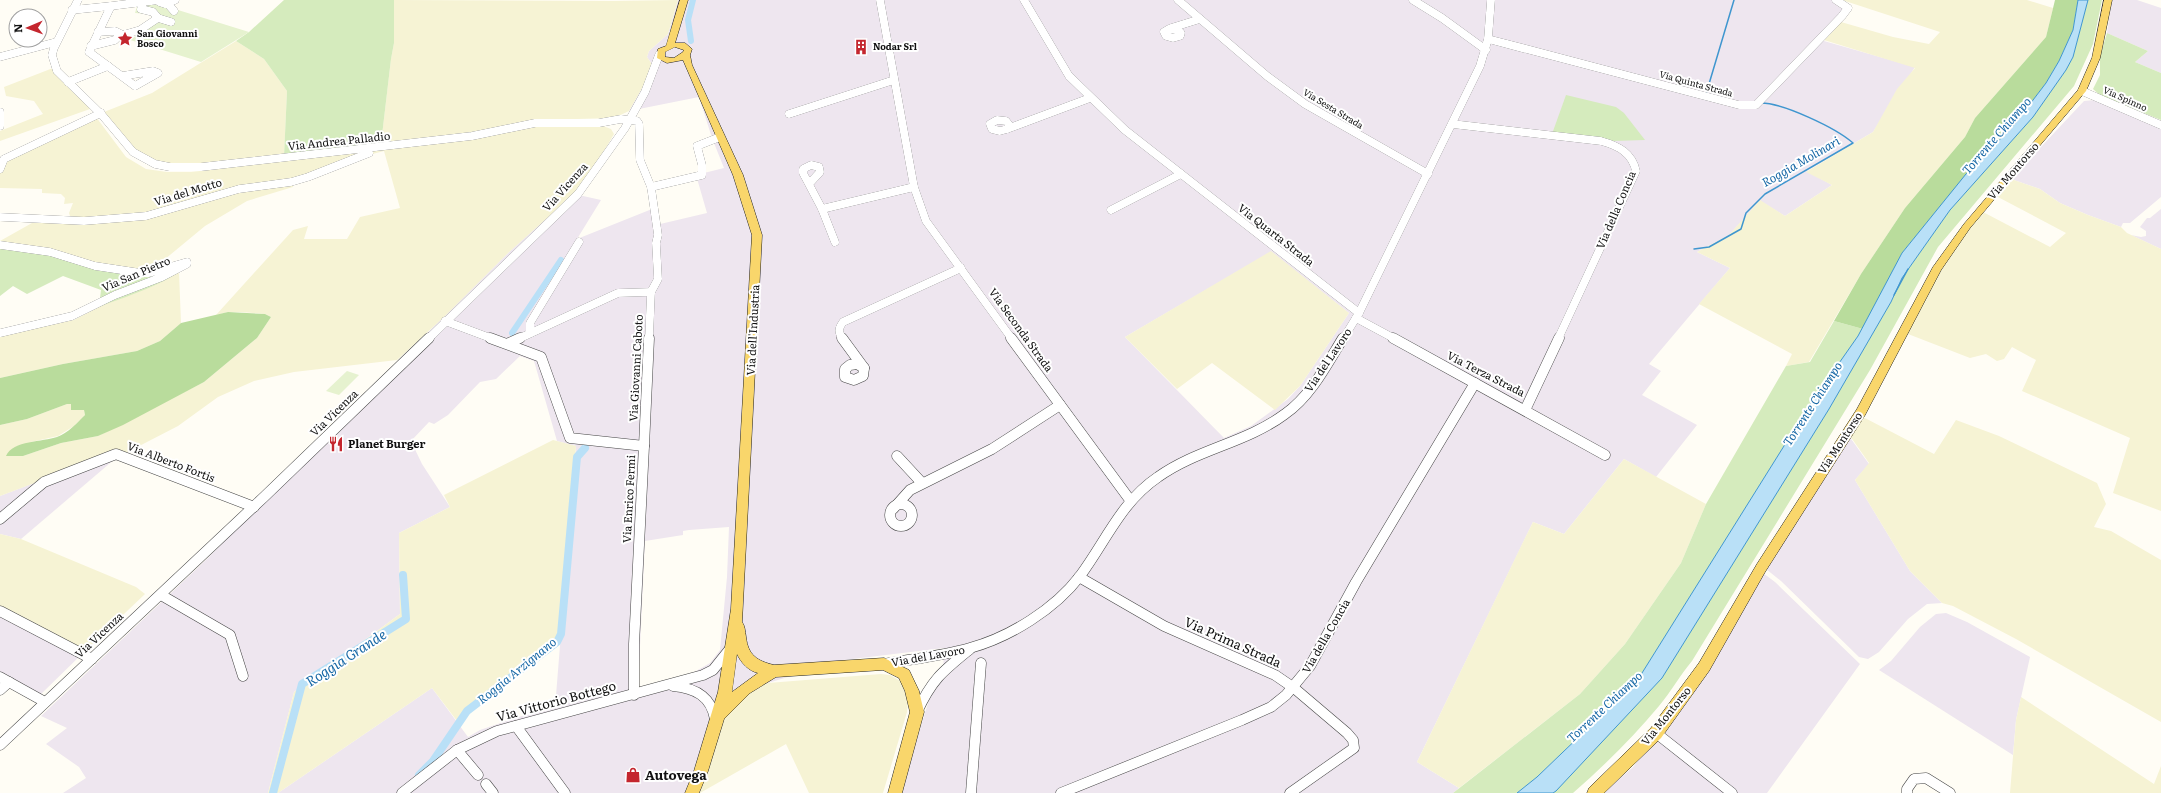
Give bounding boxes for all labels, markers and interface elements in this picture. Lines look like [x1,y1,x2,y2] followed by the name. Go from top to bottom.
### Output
[8,8,48,48] north arrow
[9,23,25,33] text: N
[137,26,198,50] place label: San Giovanni Bosco
[116,30,134,48] place icon: San Giovanni Bosco
[852,38,870,56] building icon: Nodar Srl
[873,39,918,53] place label: Nodar Srl
[1658,66,1735,100] street label: Via Quinta Strada
[2101,82,2150,114] street label: Via Spinno
[1301,85,1367,132] street label: Via Sesta Strada
[1958,93,2035,178] water label: Torrente Chiampo
[287,127,391,153] street label: Via Andrea Palladio
[1758,131,1843,191] water label: Roggia Molinari
[1983,138,2042,202] street label: Via Montorso
[538,158,591,214] street label: Via Vicenza
[1591,168,1639,251] street label: Via della Concia
[152,173,224,209] street label: Via del Motto
[1235,199,1318,269] street label: Via Quarta Strada
[99,251,172,295] street label: Via San Pietro
[742,284,762,376] street label: Via dell'Industria
[986,284,1058,375] street label: Via Seconda Strada
[624,314,646,422] street label: Via Giovanni Caboto
[1300,324,1355,395] street label: Via del Lavoro
[1445,347,1528,400] street label: Via Terza Strada
[1778,358,1846,449] water label: Torrente Chiampo
[306,385,361,439] street label: Via Vicenza
[1813,408,1865,477] street label: Via Montorso
[327,435,345,453] restaurant icon: Planet Burger
[348,435,425,451] place label: Planet Burger
[125,437,218,485] street label: Via Alberto Fortis
[618,454,638,543] street label: Via Enrico Fermi
[1297,595,1353,676] street label: Via della Concia
[71,608,126,661] street label: Via Vicenza
[1182,612,1285,671] street label: Via Prima Strada
[301,623,390,691] water label: Roggia Grande
[473,633,560,708] water label: Roggia Arzignano
[890,641,966,669] street label: Via del Lavoro
[1563,666,1646,746] water label: Torrente Chiampo
[494,675,618,726] street label: Via Vittorio Bottego
[1637,683,1694,748] street label: Via Montorso
[645,765,707,784] place label: Autovega
[624,766,642,784] shop icon: Autovega

